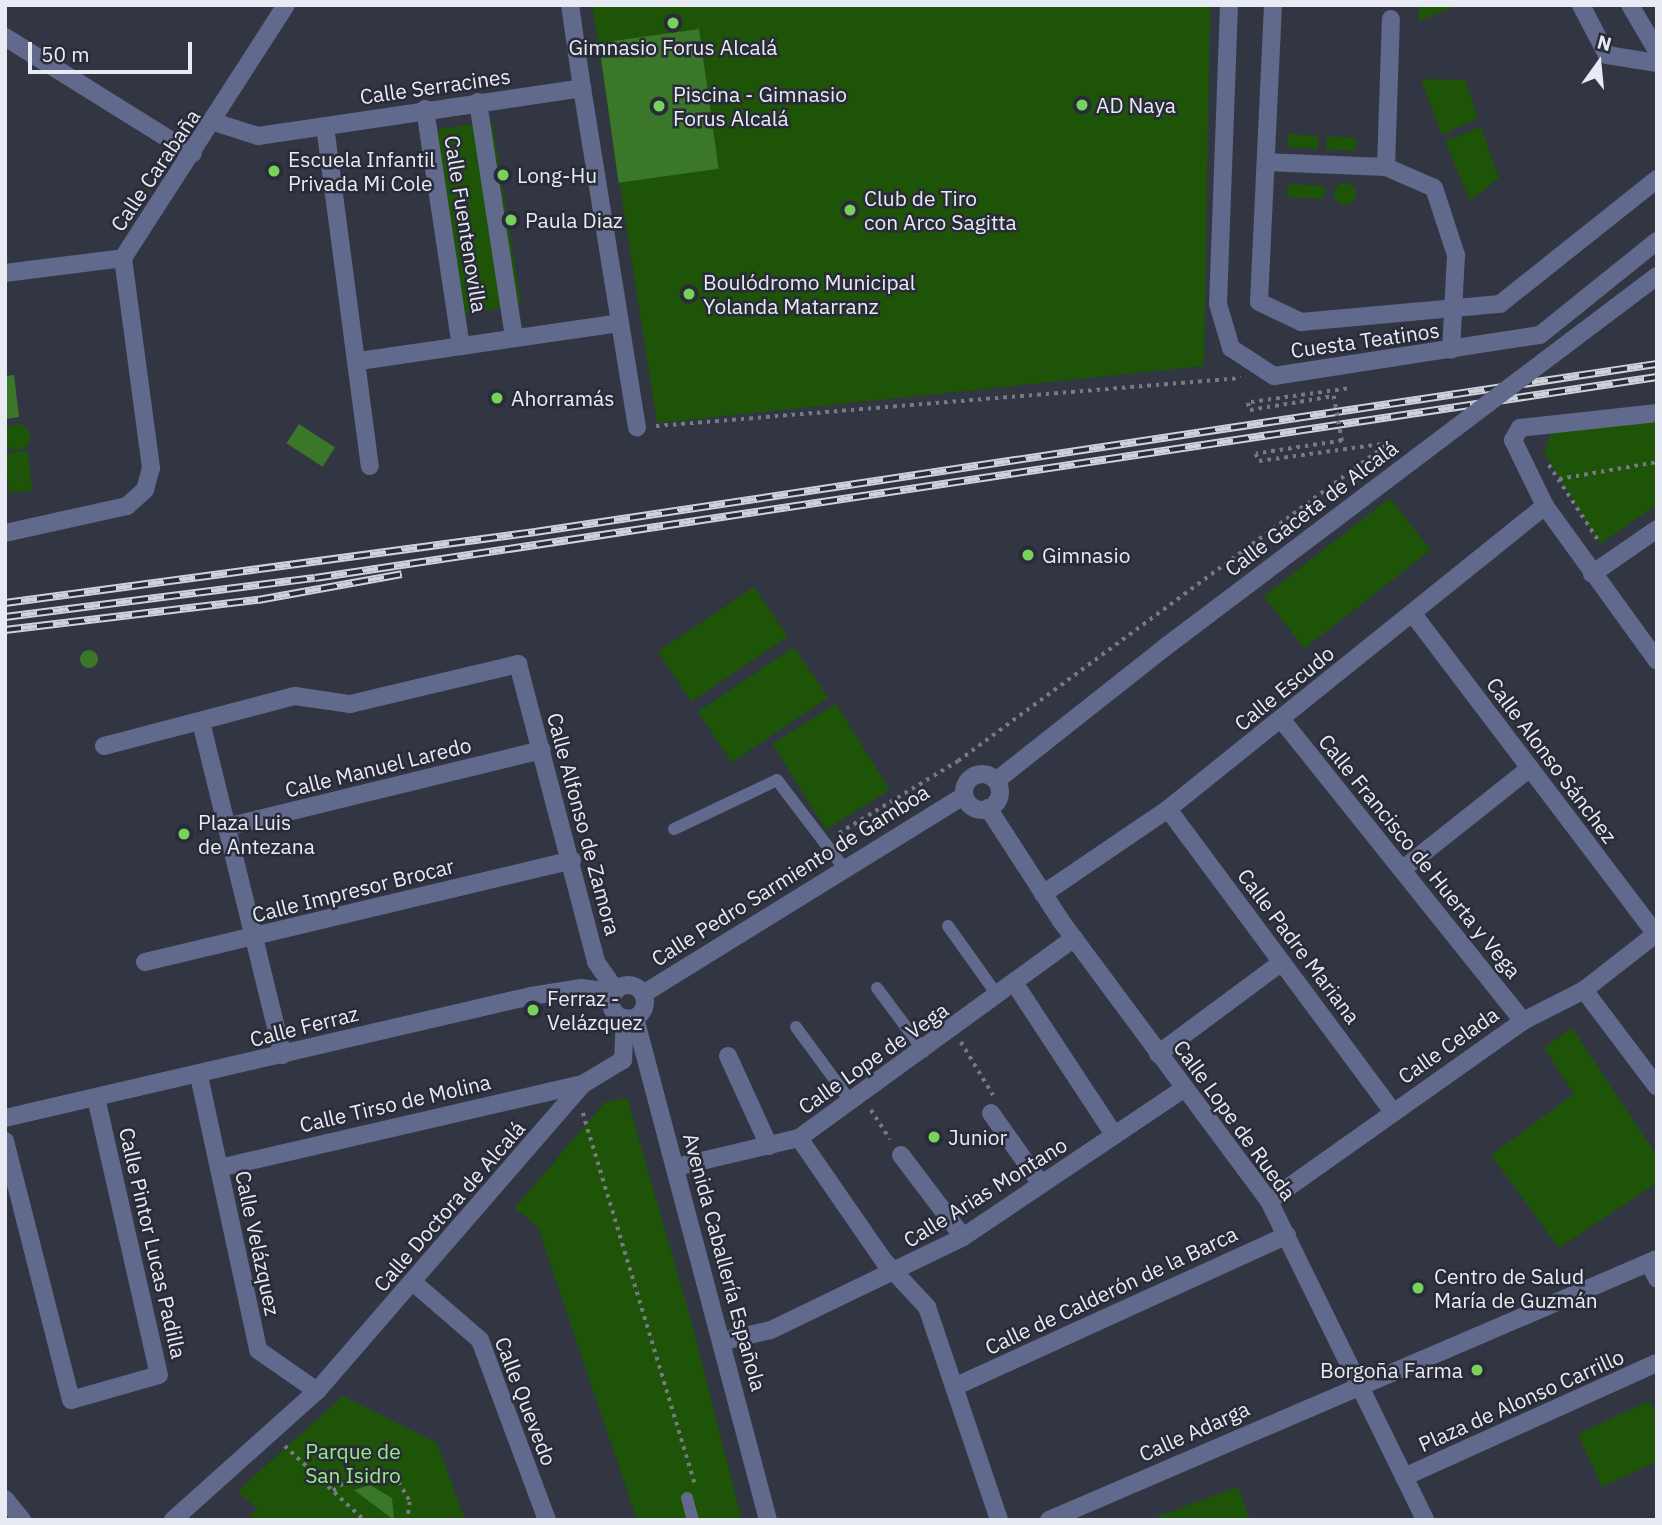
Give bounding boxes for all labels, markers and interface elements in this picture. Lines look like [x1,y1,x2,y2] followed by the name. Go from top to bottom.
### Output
[665,15,681,31] marker: Gimnasio Forus Alcalá
[32,28,196,72] scale bar
[1564,28,1634,98] north arrow
[1595,29,1614,56] text: N
[568,34,778,60] place label: Gimnasio Forus Alcalá
[41,40,90,68] text: 50 m
[358,63,512,109] street label: Calle Serracines
[673,81,847,131] place label: Piscina - Gimnasio Forus Alcalá
[1096,92,1176,118] place label: AD Naya
[1074,97,1090,113] marker: AD Naya
[651,98,667,114] marker: Piscina - Gimnasio Forus Alcalá
[105,104,205,236] street label: Calle Carabaña
[440,134,492,314] street label: Calle Fuentenovilla
[288,146,435,196] place label: Escuela Infantil Privada Mi Cole
[517,162,597,188] place label: Long-Hu
[266,163,282,179] marker: Escuela Infantil Privada Mi Cole
[495,167,511,183] marker: Long-Hu
[864,185,1017,235] place label: Club de Tiro con Arco Sagitta
[842,202,858,218] marker: Club de Tiro con Arco Sagitta
[525,207,623,233] place label: Paula Diaz
[503,212,519,228] marker: Paula Diaz
[703,269,916,319] place label: Boulódromo Municipal Yolanda Matarranz
[681,286,697,302] marker: Boulódromo Municipal Yolanda Matarranz
[1289,317,1441,363] street label: Cuesta Teatinos
[511,385,614,411] place label: Ahorramás
[489,390,505,406] marker: Ahorramás
[1220,435,1402,581] street label: Calle Gaceta de Alcalá
[1042,542,1131,568] place label: Gimnasio
[1020,547,1036,563] marker: Gimnasio
[1229,640,1339,736] street label: Calle Escudo
[1481,672,1623,848] street label: Calle Alonso Sánchez
[542,710,626,938] street label: Calle Alfonso de Zamora
[1314,729,1526,983] street label: Calle Francisco de Huerta y Vega
[282,732,474,802] street label: Calle Manuel Laredo
[647,779,933,971] street label: Calle Pedro Sarmiento de Gamboa
[198,809,315,859] place label: Plaza Luis de Antezana
[176,826,192,842] marker: Plaza Luis de Antezana
[249,853,457,927] street label: Calle Impresor Brocar
[1232,863,1366,1029] street label: Calle Padre Mariana
[547,985,642,1035] place label: Ferraz - Velázquez
[793,997,953,1119] street label: Calle Lope de Vega
[247,1000,361,1052] street label: Calle Ferraz
[1393,1001,1503,1089] street label: Calle Celada
[525,1002,541,1018] marker: Ferraz - Velázquez
[1168,1035,1302,1205] street label: Calle Lope de Rueda
[297,1069,493,1137] street label: Calle Tirso de Molina
[368,1116,530,1296] street label: Calle Doctora de Alcalá
[948,1124,1007,1150] place label: Junior
[114,1125,192,1361] street label: Calle Pintor Lucas Padilla
[926,1129,942,1145] marker: Junior
[678,1130,772,1394] street label: Avenida Caballería Española
[899,1132,1071,1252] street label: Calle Arias Montano
[230,1168,286,1318] street label: Calle Velázquez
[981,1220,1241,1360] street label: Calle de Calderón de la Barca
[1434,1263,1598,1313] place label: Centro de Salud María de Guzmán
[1408,1278,1428,1298] marker: Centro de Salud María de Guzmán
[490,1333,562,1469] street label: Calle Quevedo
[1414,1343,1628,1457] street label: Plaza de Alonso Carrillo
[1320,1357,1463,1383] place label: Borgoña Farma
[1469,1362,1485,1378] marker: Borgoña Farma
[1135,1395,1253,1467] street label: Calle Adarga
[305,1438,401,1488] park label: Parque de San Isidro

